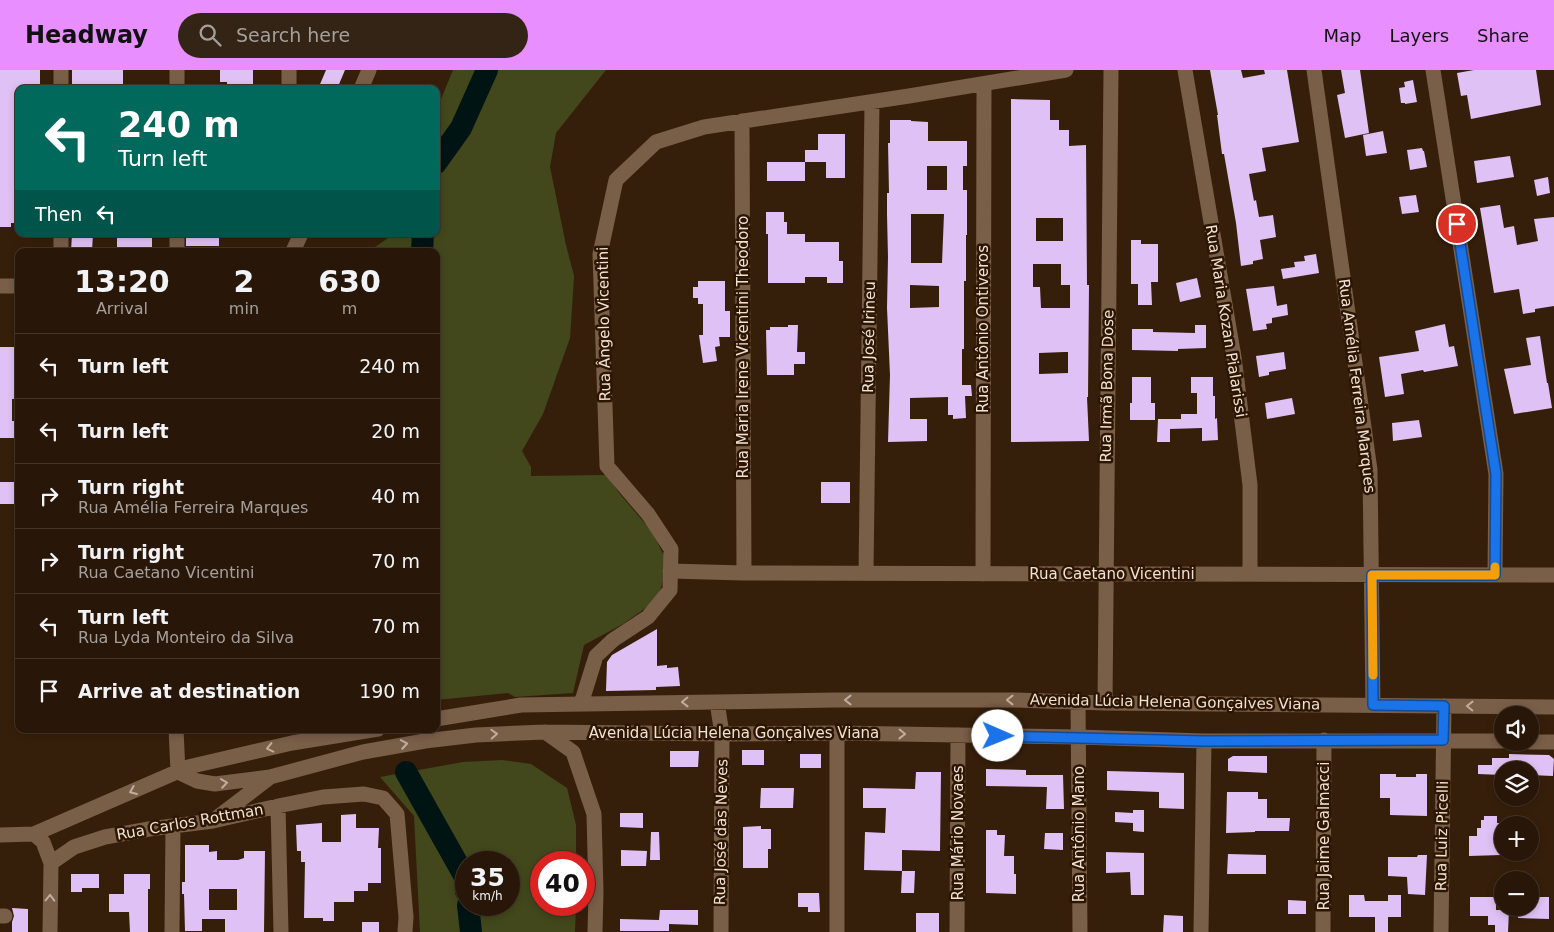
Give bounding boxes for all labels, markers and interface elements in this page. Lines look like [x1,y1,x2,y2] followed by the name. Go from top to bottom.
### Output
[178,13,528,58] search box
[25,21,148,49] text: Headway
[196,21,224,49] icon: search
[236,24,350,46] text: Search here
[1323,25,1361,46] text: Map
[1389,25,1449,46] text: Layers
[1477,25,1529,46] text: Share
[35,105,100,170] icon: left
[118,105,240,145] text: 240 m
[118,146,207,171] text: Turn left
[92,200,120,228] icon: left
[35,203,82,225] text: Then
[1436,203,1478,245] pin
[1443,210,1471,238] icon: arrive
[734,216,752,479] street label: Rua Maria Irene Vicentini Theodoro
[1202,223,1250,419] street label: Rua Maria Kozan Pialarissi
[974,245,992,413] street label: Rua Antônio Ontiveros
[593,247,614,401] street label: Rua Ângelo Vicentini
[74,264,170,299] text: 13:20
[233,264,254,299] text: 2
[318,264,381,299] text: 630
[1335,278,1379,494] street label: Rua Amélia Ferreira Marques
[859,281,879,393] street label: Rua José Irineu
[96,299,148,318] text: Arrival
[229,299,259,318] text: min
[342,299,357,318] text: m
[1097,309,1117,463] street label: Rua Irmã Bona Dose
[35,352,63,380] icon: left
[78,355,169,377] text: Turn left
[359,355,420,377] text: 240 m
[35,417,63,445] icon: left
[78,420,169,442] text: Turn left
[371,420,420,442] text: 20 m
[78,476,184,498] text: Turn right
[35,482,63,510] icon: right
[371,485,420,507] text: 40 m
[78,498,308,517] text: Rua Amélia Ferreira Marques
[78,541,184,563] text: Turn right
[35,547,63,575] icon: right
[371,550,420,572] text: 70 m
[78,563,254,582] text: Rua Caetano Vicentini
[1029,565,1195,583] street label: Rua Caetano Vicentini
[78,606,169,628] text: Turn left
[35,612,63,640] icon: left
[371,615,420,637] text: 70 m
[78,628,294,647] text: Rua Lyda Monteiro da Silva
[35,677,63,705] icon: arrive
[78,680,300,702] text: Arrive at destination
[359,680,420,702] text: 190 m
[1030,690,1320,714] street label: Avenida Lúcia Helena Gonçalves Viana
[844,695,852,705] one-way arrow
[1006,695,1014,705] one-way arrow
[681,697,689,707] one-way arrow
[1466,701,1474,711] one-way arrow
[1494,706,1539,916] map controls
[1494,706,1539,751] button: sound
[971,709,1023,761] position arrow
[589,724,879,742] street label: Avenida Lúcia Helena Gonçalves Viana
[490,728,498,739] one-way arrow
[898,729,906,739] one-way arrow
[400,740,408,750] one-way arrow
[265,742,274,753] one-way arrow
[711,759,731,905] street label: Rua José das Neves
[1315,761,1333,911] street label: Rua Jaime Galmacci
[1494,761,1539,806] button: layers
[949,765,967,901] street label: Rua Mário Novaes
[1070,766,1088,902] street label: Rua Antônio Mano
[220,778,228,788] one-way arrow
[1432,781,1452,891] street label: Rua Luiz Picelli
[129,785,138,796] one-way arrow
[115,800,265,844] street label: Rua Carlos Rottman
[1494,816,1539,861] button: +
[530,851,595,916] speed limit sign: 40
[470,863,505,892] text: 35
[1494,871,1539,916] button: −
[472,889,503,903] text: km/h
[45,893,55,901] one-way arrow

